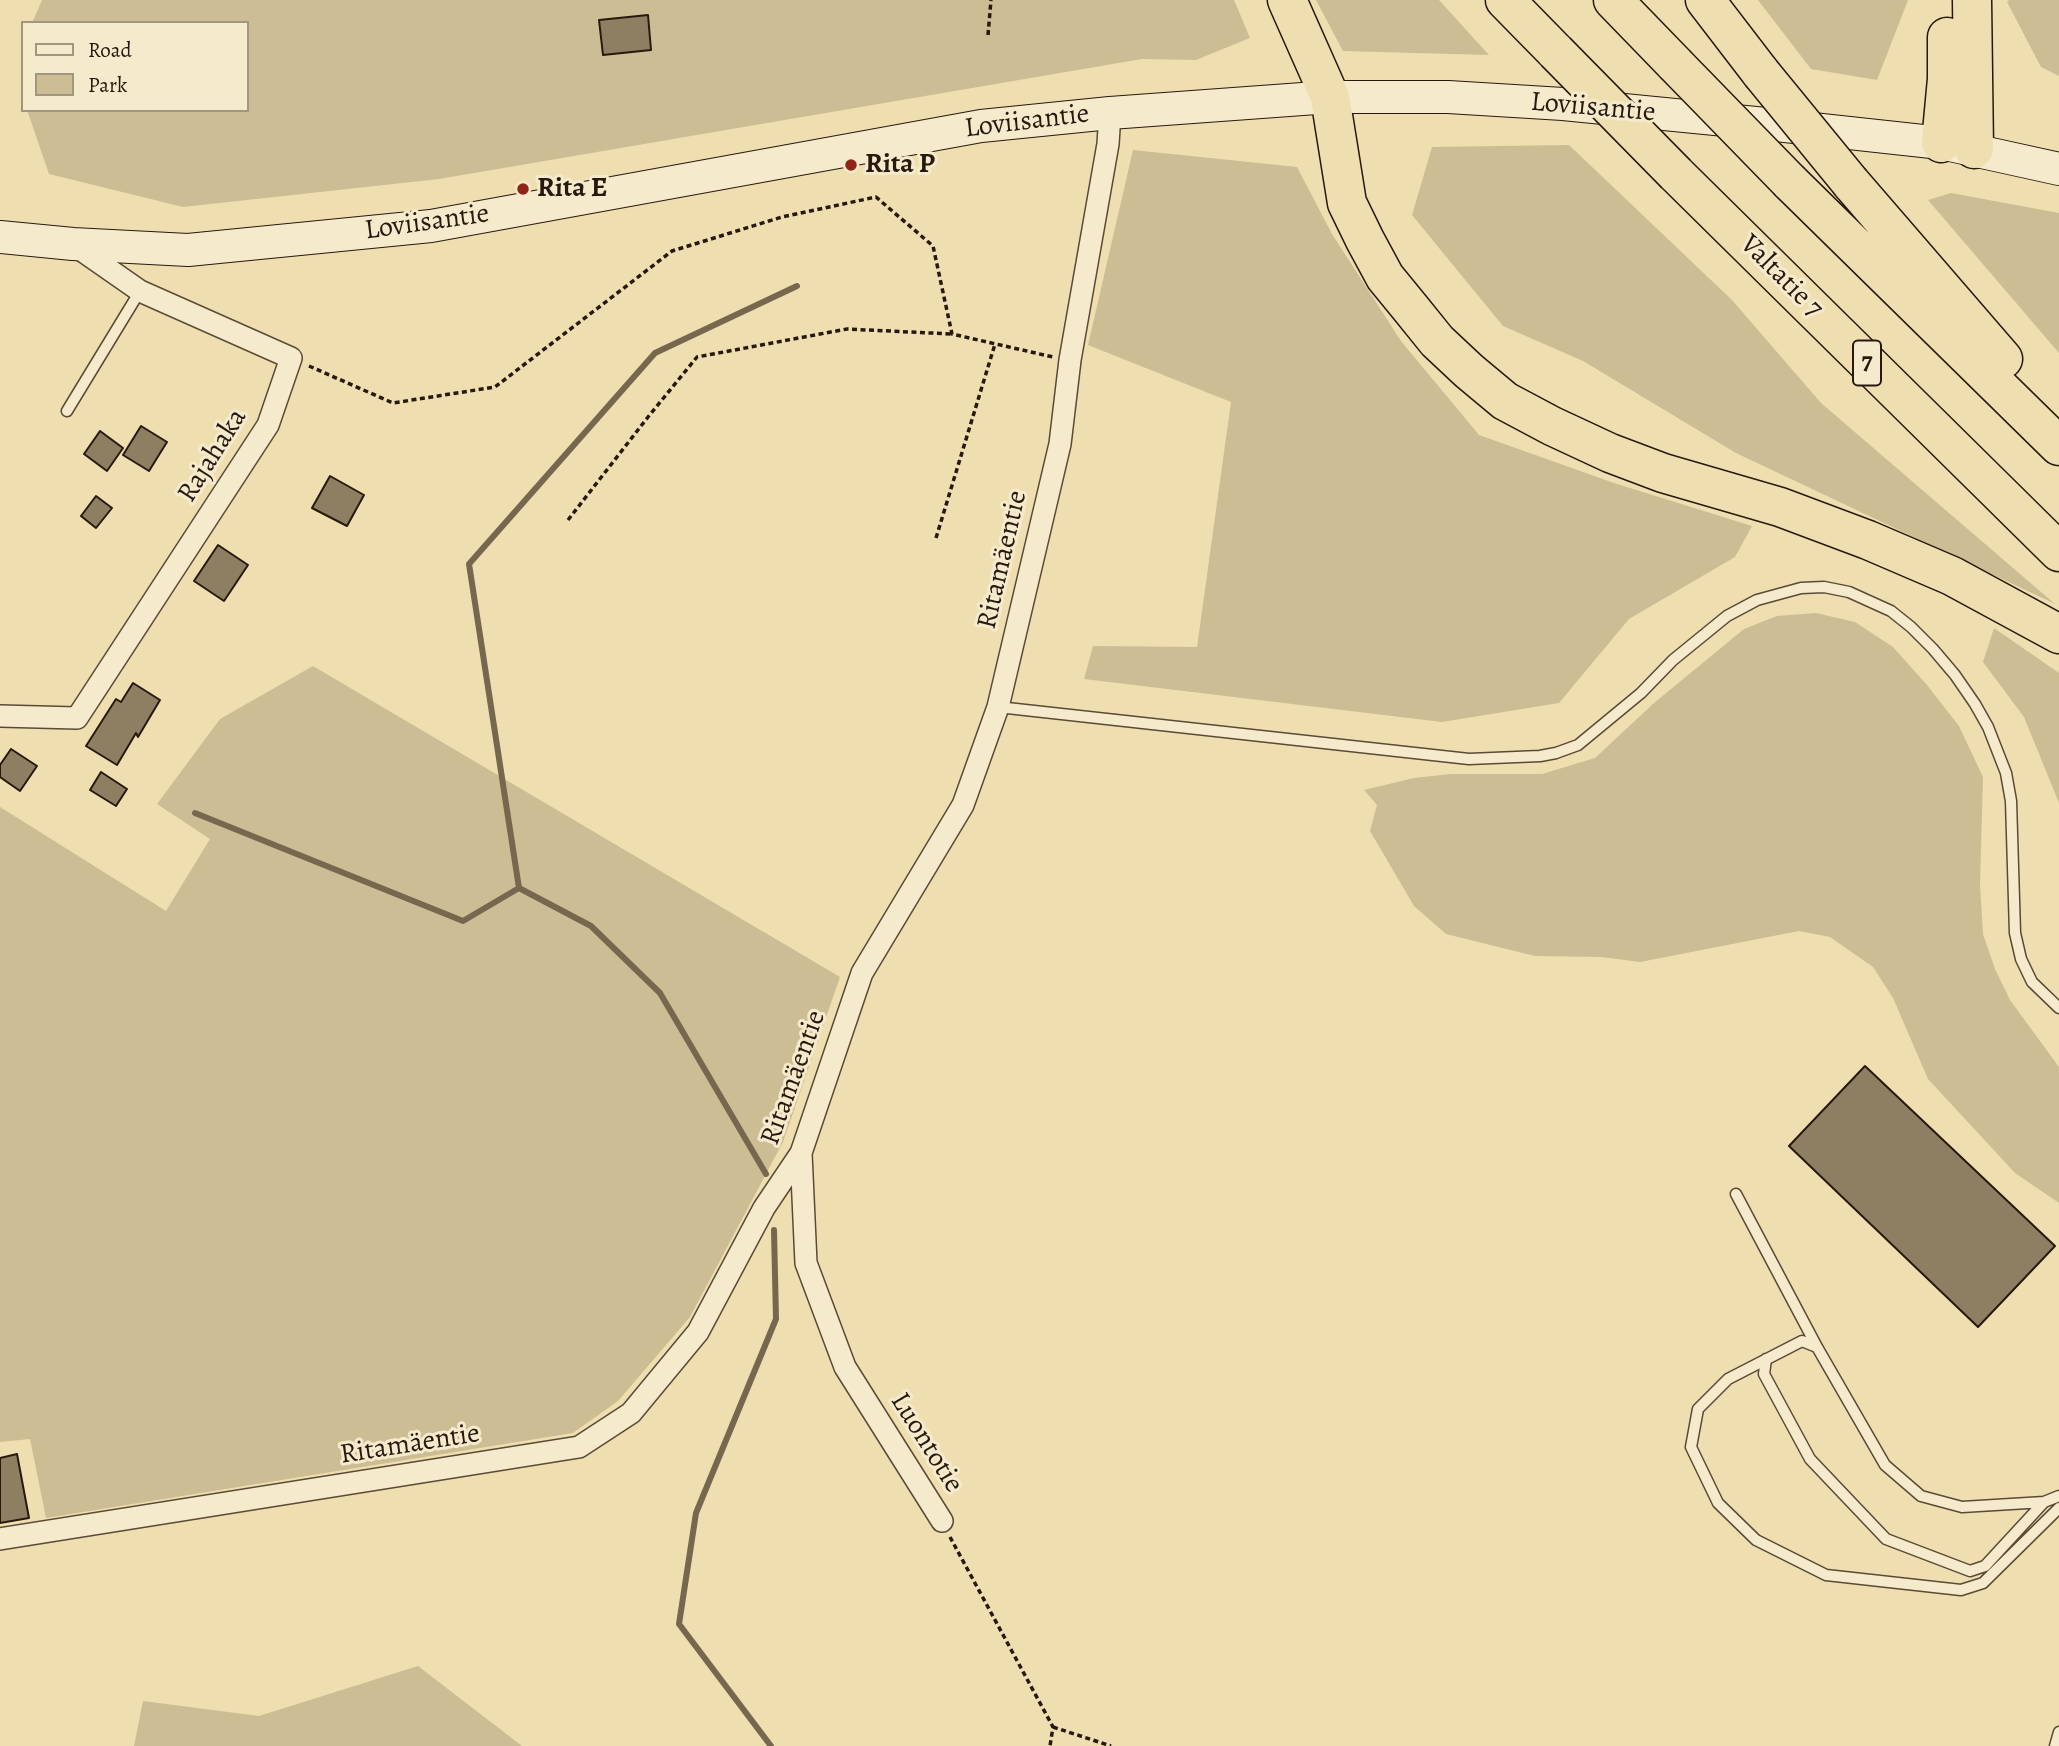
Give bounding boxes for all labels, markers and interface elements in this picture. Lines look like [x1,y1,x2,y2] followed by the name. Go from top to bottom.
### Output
[21,21,248,112] legend
[88,36,132,64] text: Road
[88,71,127,99] text: Park
[1529,86,1657,130] street label: Loviisantie
[963,98,1091,146] street label: Loviisantie
[865,148,935,182] place label: Rita P
[843,157,859,173] marker: Rita P
[537,172,607,206] place label: Rita E
[515,181,531,197] marker: Rita E
[363,198,491,248] street label: Loviisantie
[1732,228,1830,326] street label: Valtatie 7
[1853,340,1881,386] road number: 7
[171,403,255,509] street label: Rajahaka
[971,488,1035,632] street label: Ritamäentie
[754,1006,834,1150] street label: Ritamäentie
[882,1387,970,1499] street label: Luontotie
[338,1417,482,1473] street label: Ritamäentie

